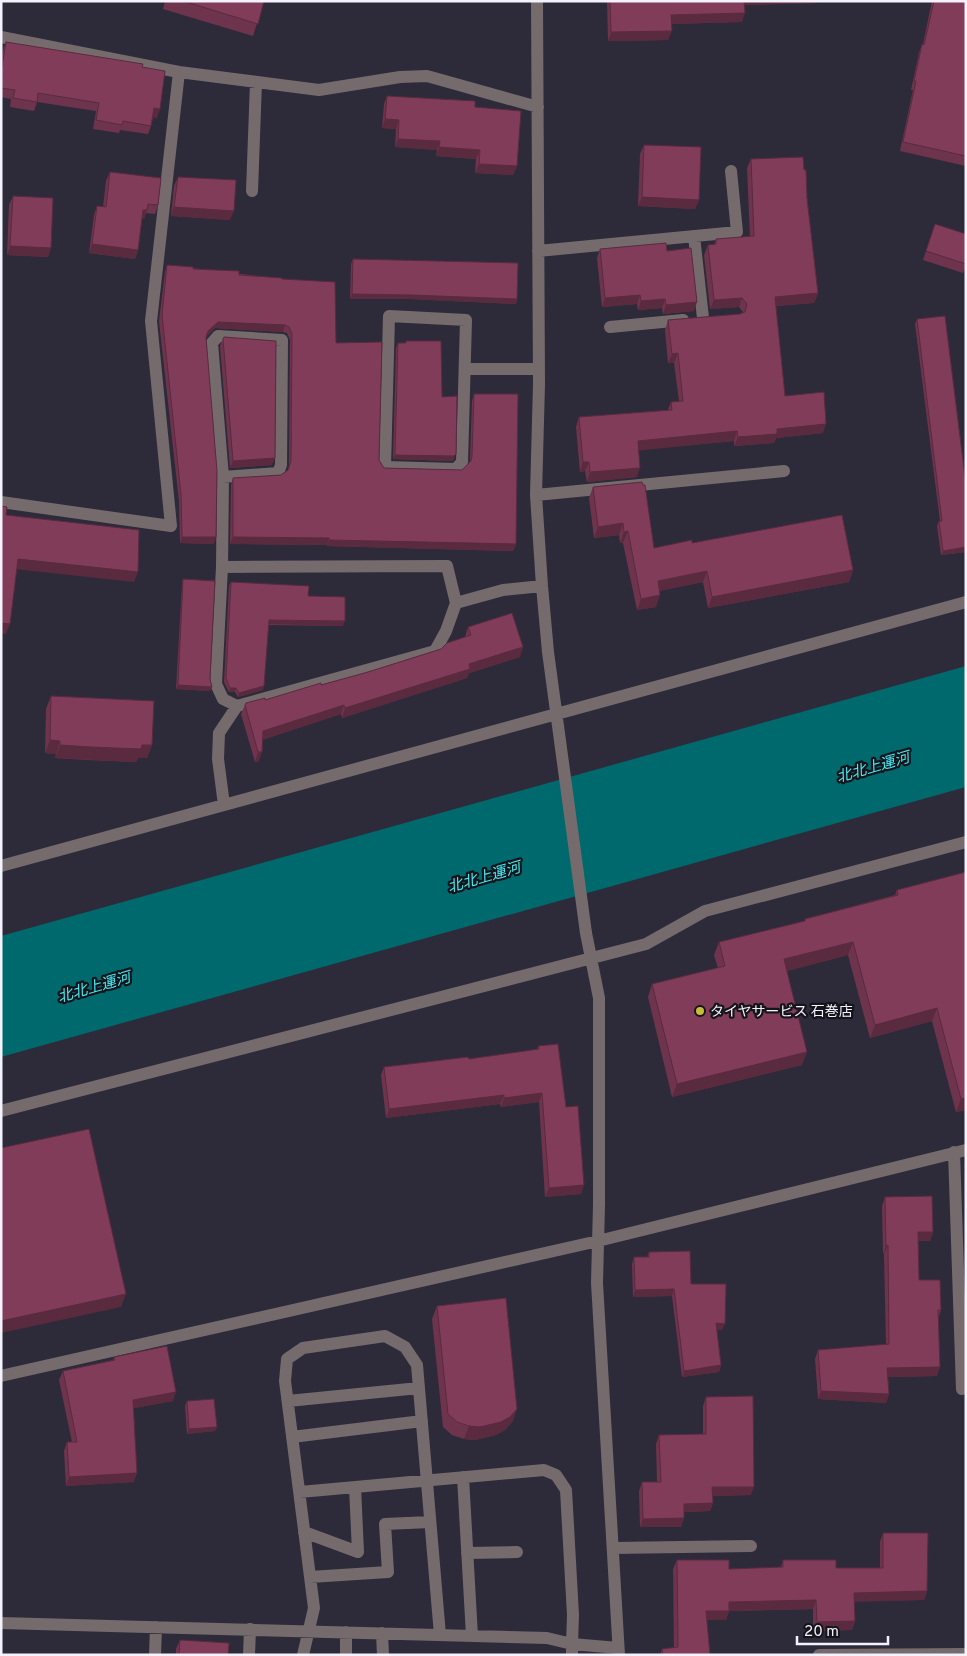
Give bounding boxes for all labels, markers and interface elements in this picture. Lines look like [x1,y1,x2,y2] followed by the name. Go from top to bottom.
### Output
[835,748,915,788] water label: 北北上運河
[446,858,526,898] water label: 北北上運河
[56,968,136,1008] water label: 北北上運河
[710,1004,853,1021] place label: タイヤサービス 石巻店
[694,1005,706,1017] marker: タイヤサービス 石巻店
[797,1614,888,1646] scale bar
[804,1623,839,1642] text: 20 m

